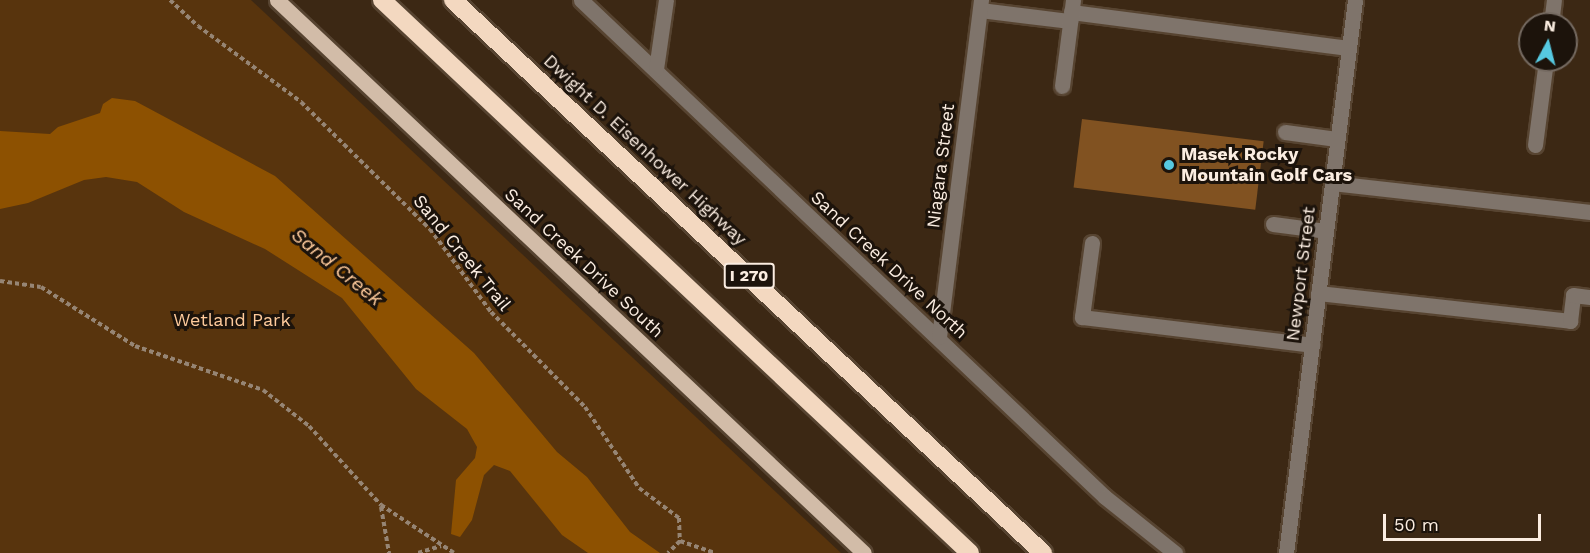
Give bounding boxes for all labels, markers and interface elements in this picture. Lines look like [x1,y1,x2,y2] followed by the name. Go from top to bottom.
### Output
[1518,12,1578,72] north arrow
[1543,15,1557,36] text: N
[539,50,751,250] street label: Dwight D. Eisenhower Highway
[923,102,959,230] street label: Niagara Street
[1181,144,1353,186] place label: Masek Rocky Mountain Golf Cars
[1162,158,1176,172] marker: Masek Rocky Mountain Golf Cars
[500,184,668,342] street label: Sand Creek Drive South
[806,187,972,343] street label: Sand Creek Drive North
[408,190,516,316] street label: Sand Creek Trail
[1282,206,1320,342] street label: Newport Street
[286,223,388,311] water label: Sand Creek
[724,263,774,289] road number: I 270
[173,309,291,331] park label: Wetland Park
[1386,502,1544,540] scale bar
[1394,514,1439,535] text: 50 m

